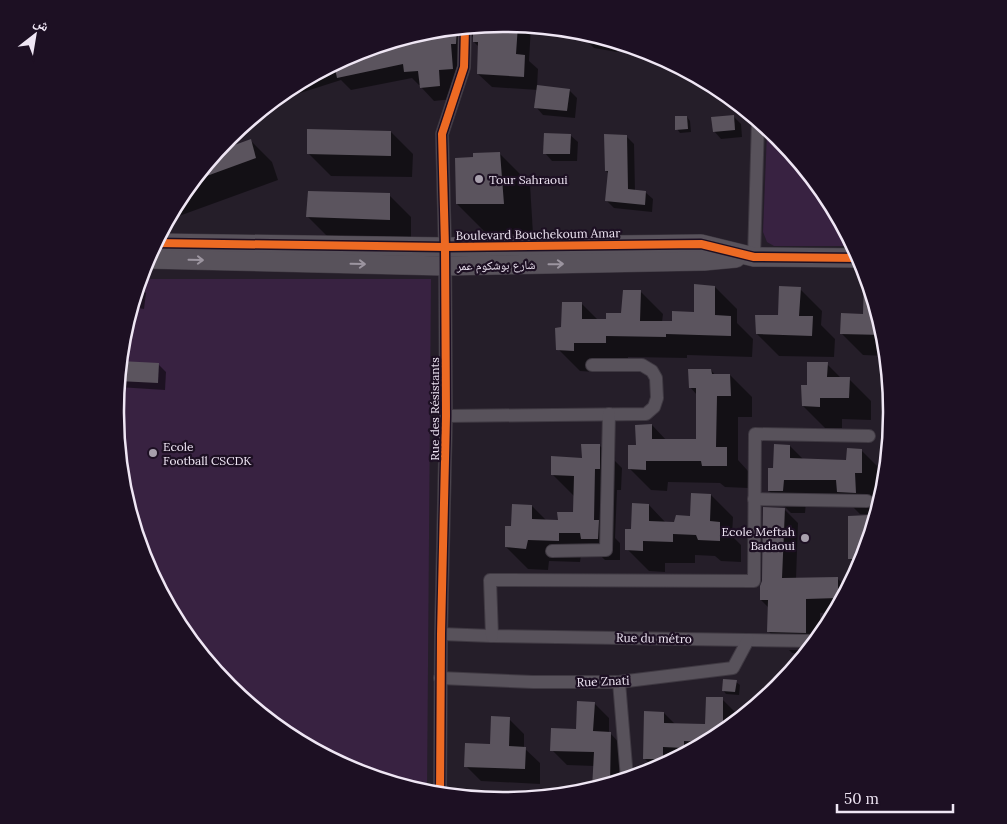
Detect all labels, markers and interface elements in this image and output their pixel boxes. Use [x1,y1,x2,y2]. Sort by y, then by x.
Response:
north arrow [10,10,60,60]
text: ش [31,12,53,35]
place label: Tour Sahraoui [489,172,568,187]
marker: Tour Sahraoui [473,173,485,185]
street label: Boulevard Bouchekoum Amar [456,225,621,243]
one-way arrow [188,255,204,265]
street label: شارع بوشكوم عمر [455,257,536,274]
one-way arrow [350,259,366,268]
one-way arrow [548,259,564,268]
street label: Rue des Résistants [427,357,442,461]
place label: Ecole Football CSCDK [163,439,252,468]
marker: Ecole Football CSCDK [147,447,159,459]
place label: Ecole Meftah Badaoui [722,524,795,553]
marker: Ecole Meftah Badaoui [799,532,811,544]
street label: Rue du métro [616,630,692,646]
street label: Rue Znati [576,673,630,689]
scale bar [837,782,953,814]
text: 50 m [844,789,879,808]

